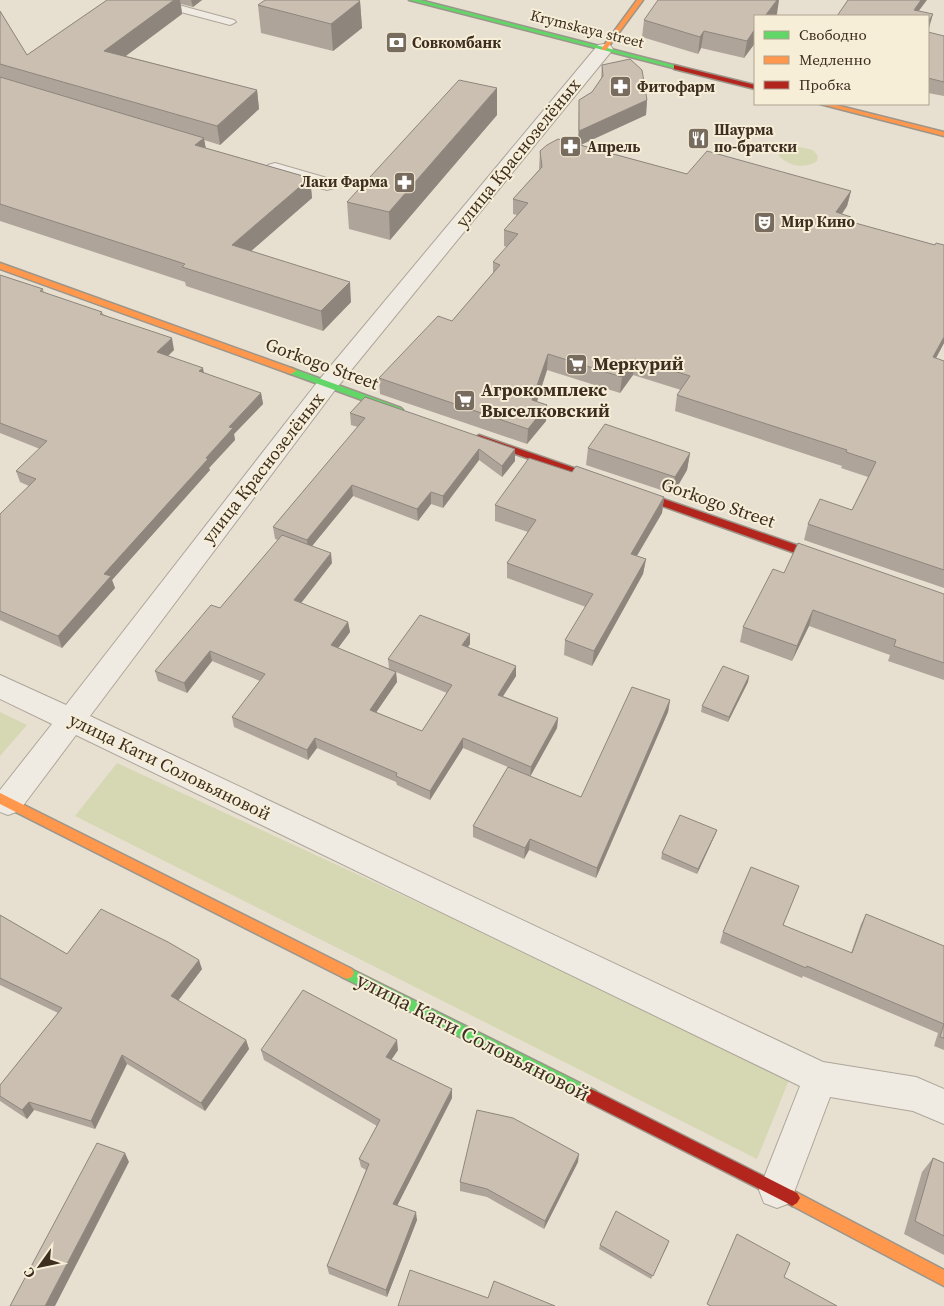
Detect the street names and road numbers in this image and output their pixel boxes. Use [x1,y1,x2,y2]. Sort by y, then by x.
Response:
street label: Krymskaya street [528,4,646,53]
street label: улица Краснозелёных [449,72,586,233]
street label: Gorkogo Street [262,331,382,396]
street label: улица Краснозелёных [196,386,330,549]
street label: Gorkogo Street [658,471,778,534]
street label: улица Кати Соловьяновой [65,707,275,826]
street label: улица Кати Соловьяновой [351,965,595,1108]

